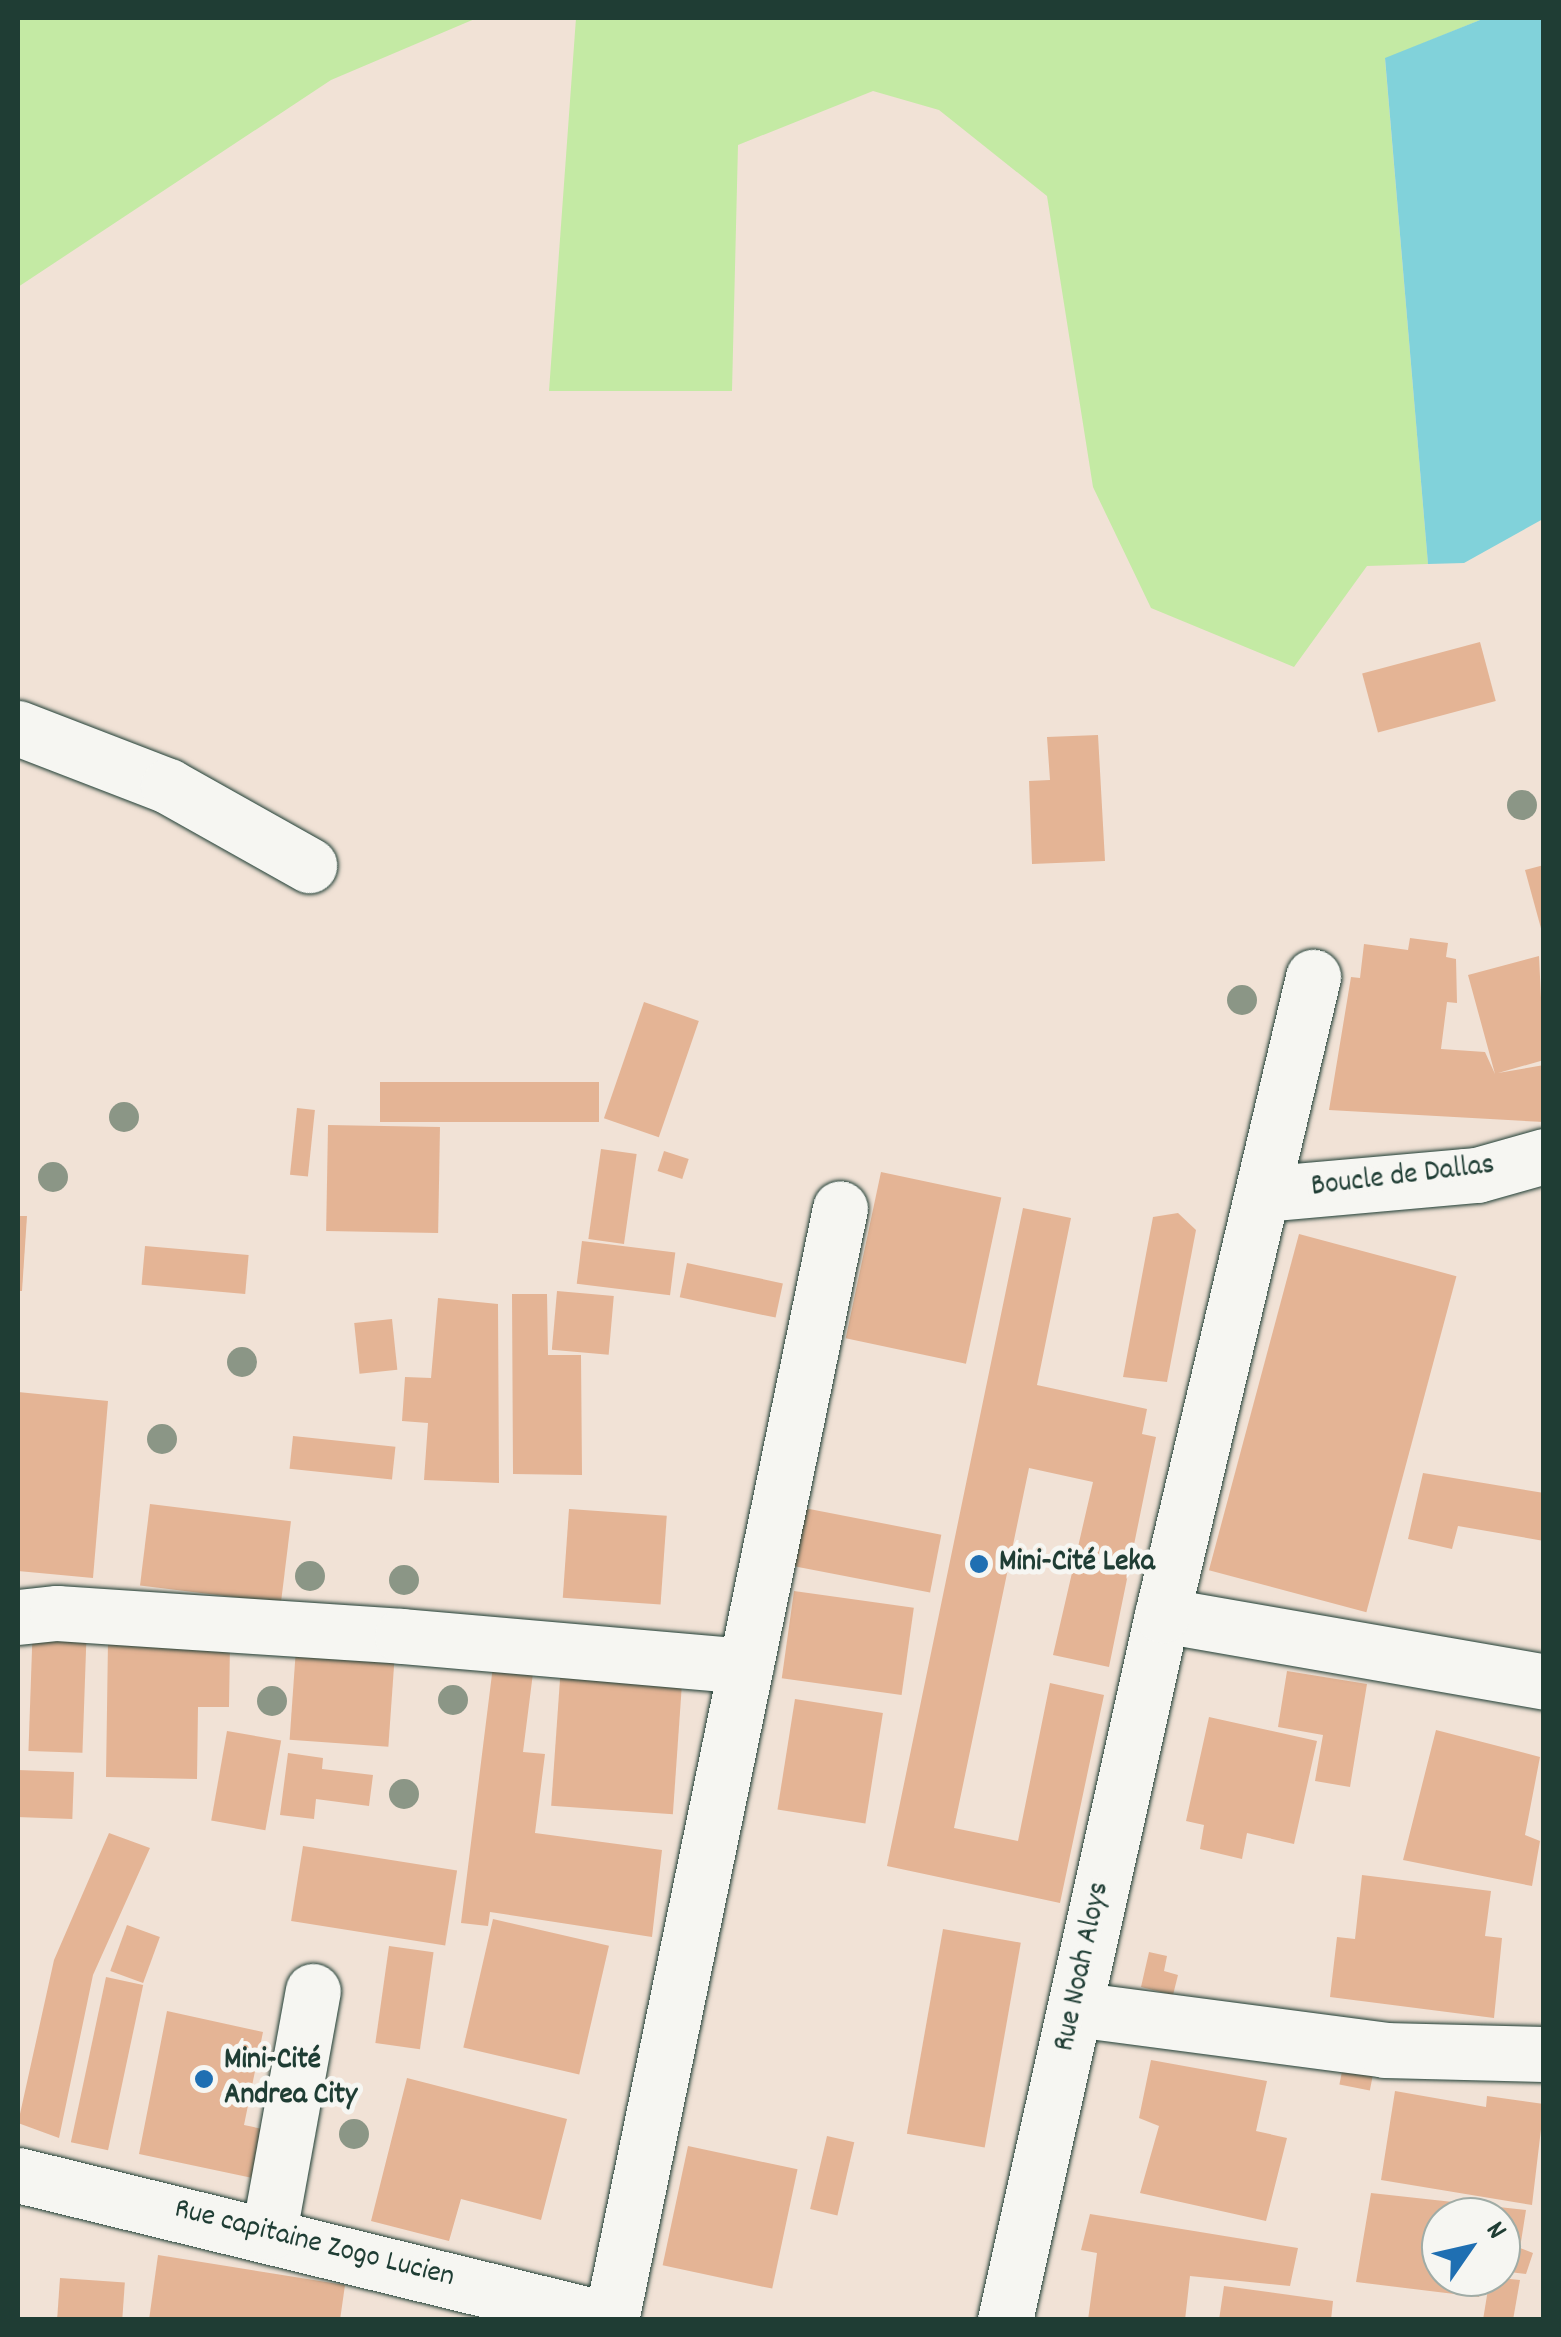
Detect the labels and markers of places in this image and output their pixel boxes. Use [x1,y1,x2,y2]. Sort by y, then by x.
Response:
place label: Mini-Cité Leka [999,1546,1155,1582]
marker: Mini-Cité Leka [968,1553,990,1575]
place label: Mini-Cité Andrea City [224,2044,357,2114]
marker: Mini-Cité Andrea City [193,2068,215,2090]

